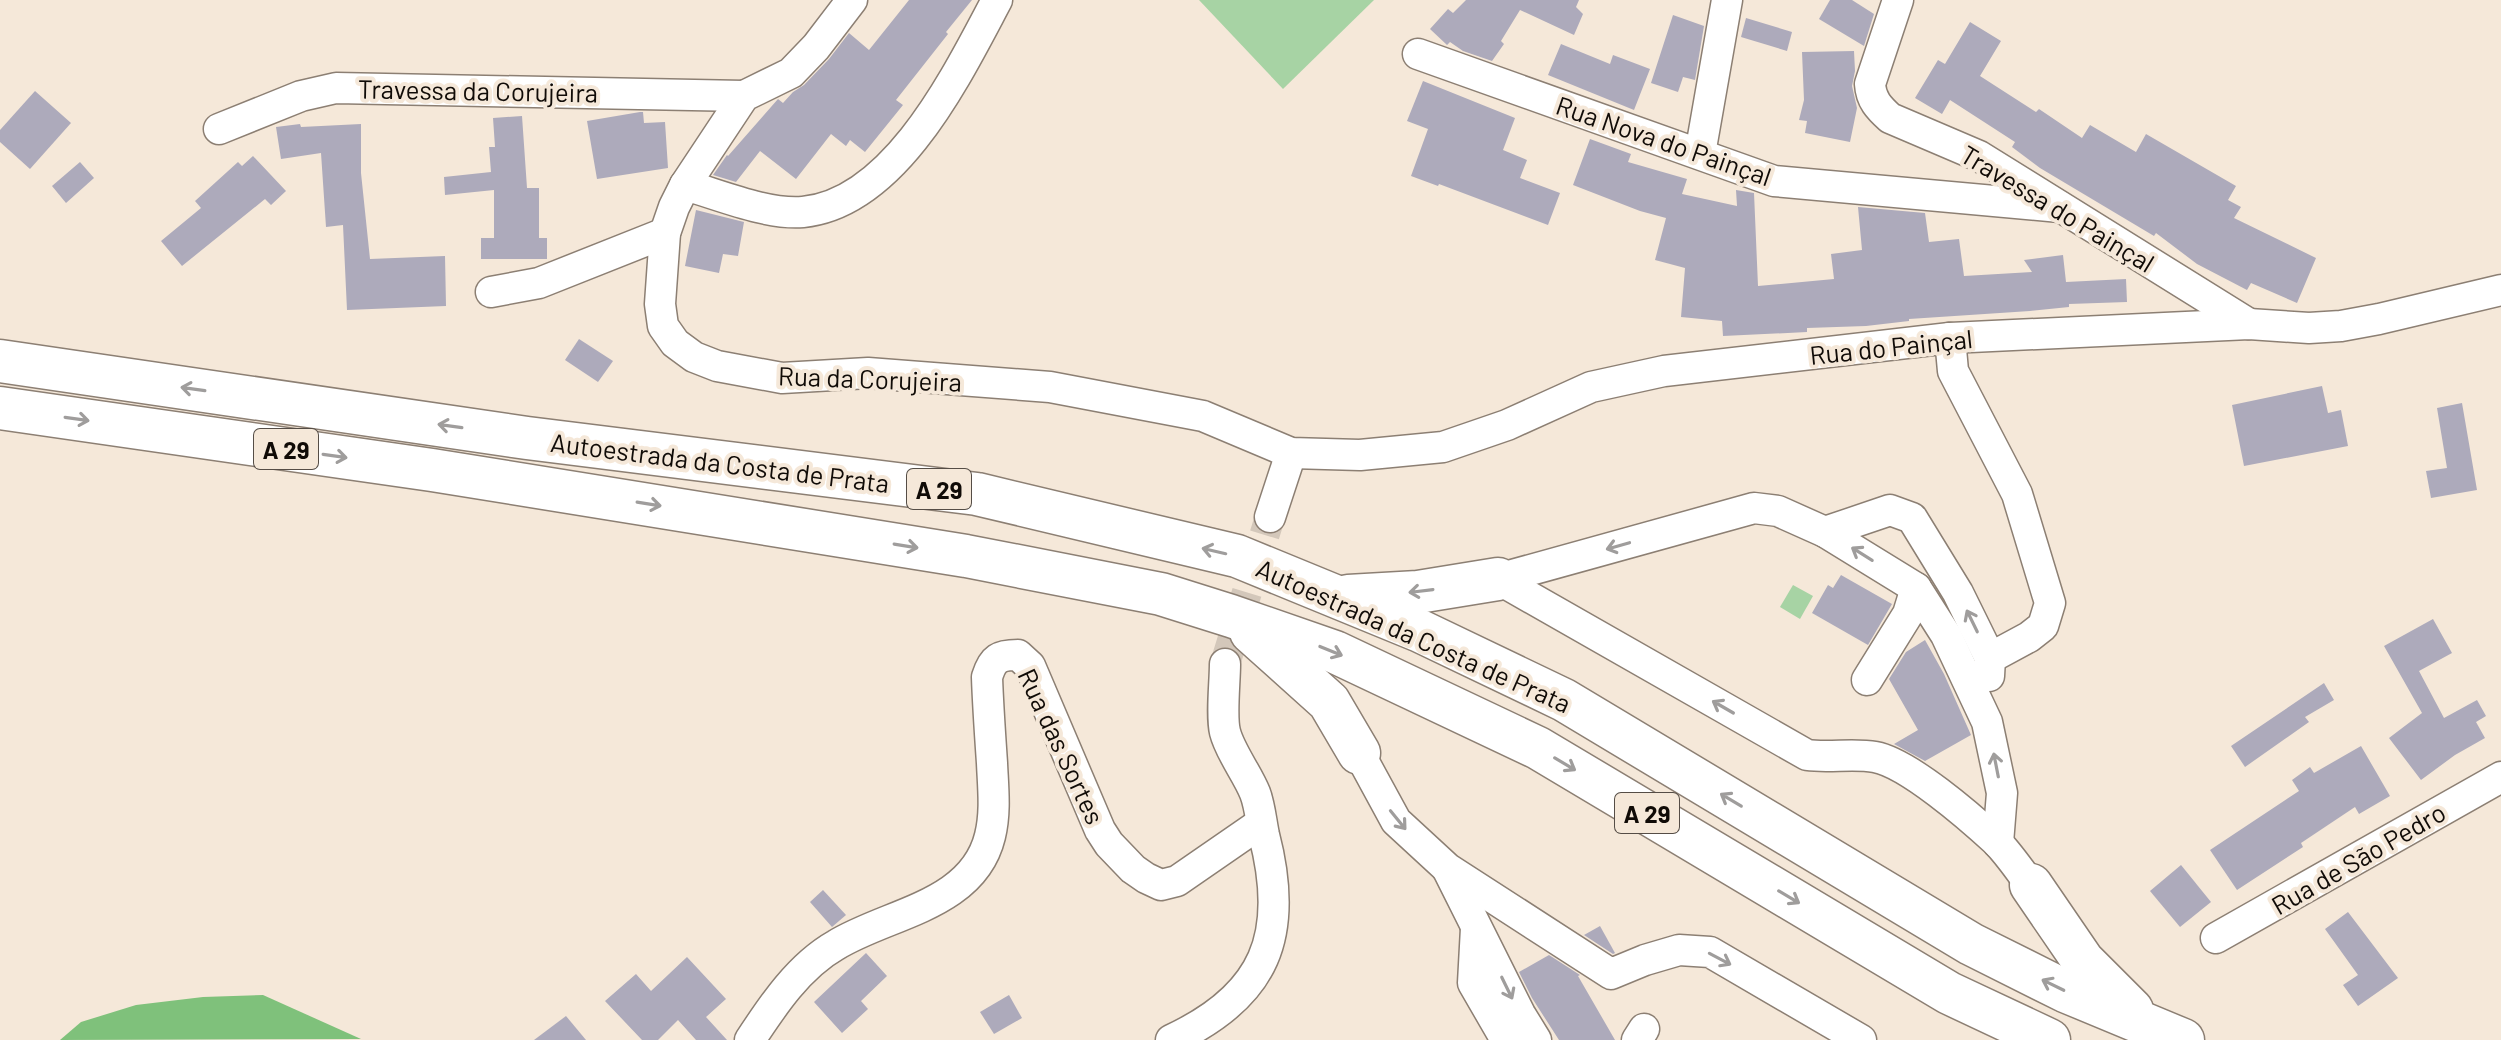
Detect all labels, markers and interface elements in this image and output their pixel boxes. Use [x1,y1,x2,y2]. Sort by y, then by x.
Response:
street label: Travessa da Corujeira [358,72,598,108]
street label: Rua Nova do Painçal [1552,89,1776,191]
street label: Travessa do Painçal [1956,138,2160,278]
street label: Rua do Painçal [1808,322,1974,370]
street label: Rua da Corujeira [778,359,962,397]
one-way arrow [181,381,206,396]
one-way arrow [64,412,89,427]
one-way arrow [438,418,463,433]
street label: Autoestrada da Costa de Prata [549,426,891,498]
road number: A 29 [254,429,318,469]
one-way arrow [321,449,347,464]
road number: A 29 [907,469,971,509]
one-way arrow [636,497,661,512]
one-way arrow [892,539,918,554]
one-way arrow [1605,539,1631,554]
one-way arrow [1201,542,1227,557]
one-way arrow [1851,546,1874,562]
street label: Autoestrada da Costa de Prata [1252,552,1576,718]
one-way arrow [1408,583,1435,598]
one-way arrow [1963,609,1979,633]
one-way arrow [1318,645,1343,660]
street label: Rua das Sortes [1012,663,1112,829]
one-way arrow [1712,699,1735,715]
one-way arrow [1988,753,2003,779]
one-way arrow [1553,756,1576,772]
one-way arrow [1720,792,1743,808]
road number: A 29 [1615,793,1679,833]
street label: Rua de São Pedro [2266,796,2450,920]
one-way arrow [1390,809,1407,830]
one-way arrow [1777,890,1800,906]
one-way arrow [1708,951,1731,967]
one-way arrow [1499,976,1515,1000]
one-way arrow [2042,977,2066,992]

